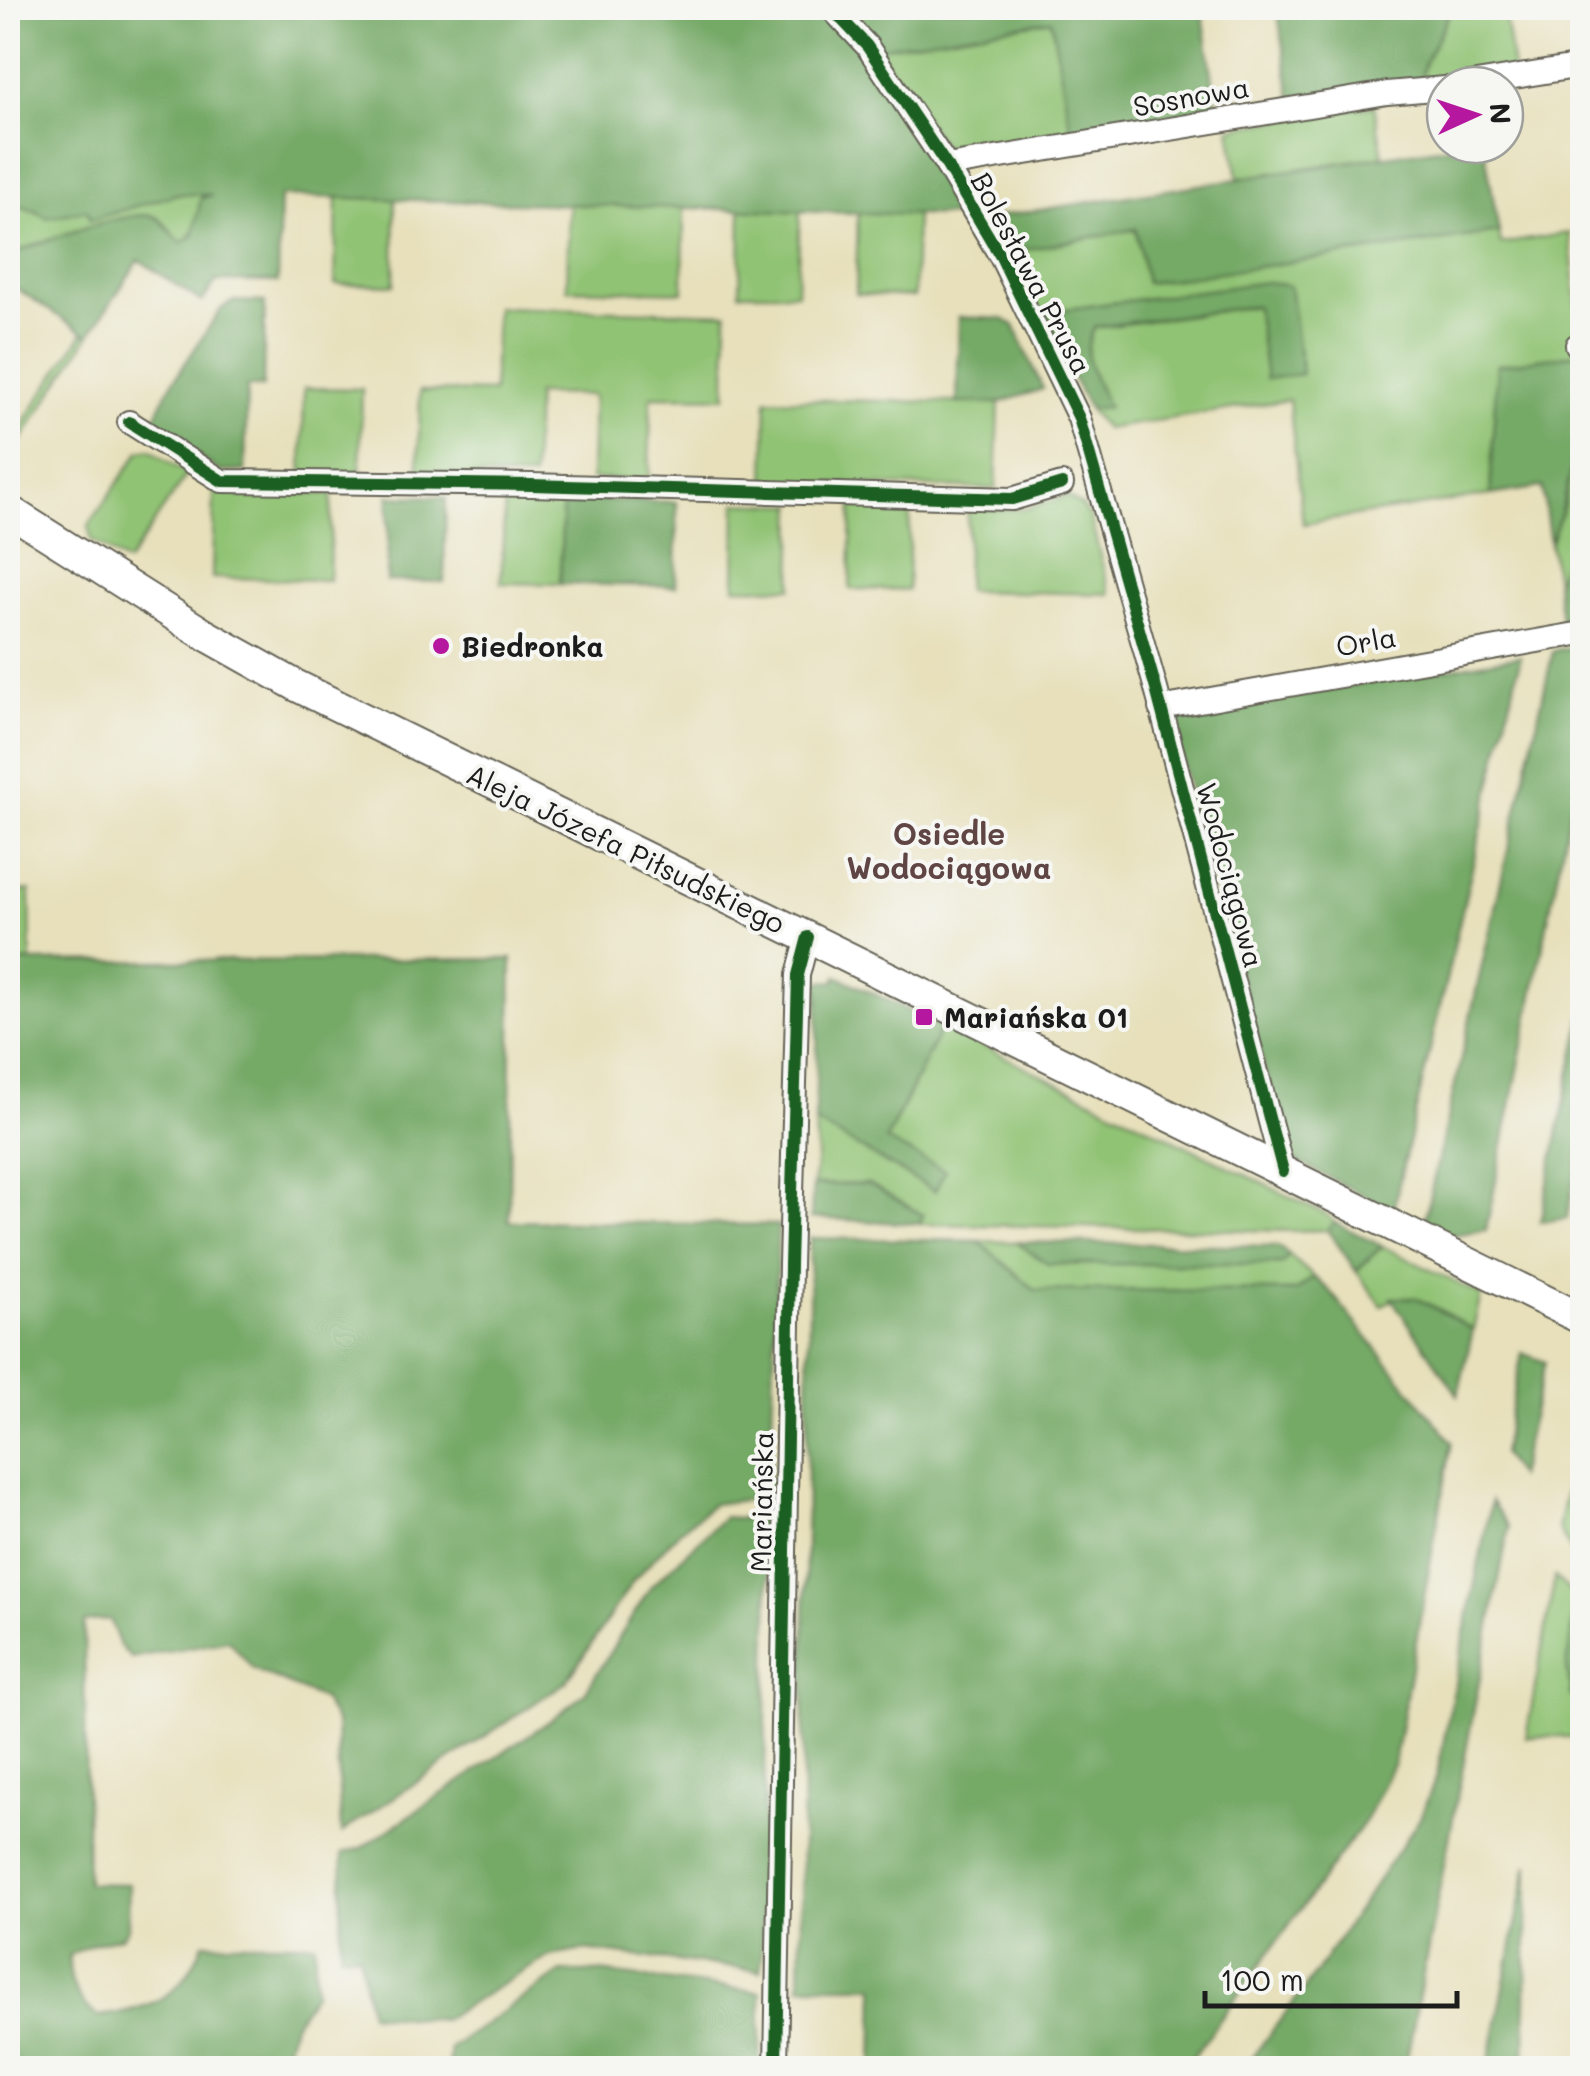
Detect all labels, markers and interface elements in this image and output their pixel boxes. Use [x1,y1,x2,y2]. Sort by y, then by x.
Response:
north arrow [1425,65,1525,165]
street label: Sosnowa [1130,68,1252,124]
text: N [1482,102,1519,125]
street label: Bolesława Prusa [964,166,1100,380]
street label: Orla [1333,618,1399,664]
place label: Biedronka [461,628,604,664]
marker: Biedronka [430,635,452,657]
street label: Aleja Józefa Piłsudskiego [461,755,791,941]
street label: Wodociągowa [1189,779,1273,971]
district label: Osiedle Wodociągowa [846,813,1052,887]
place label: Mariańska 01 [944,999,1128,1035]
marker: Mariańska 01 [913,1006,935,1028]
street label: Mariańska [742,1431,780,1573]
scale bar [1205,1946,1458,2008]
text: 100 m [1220,1959,1304,1999]

